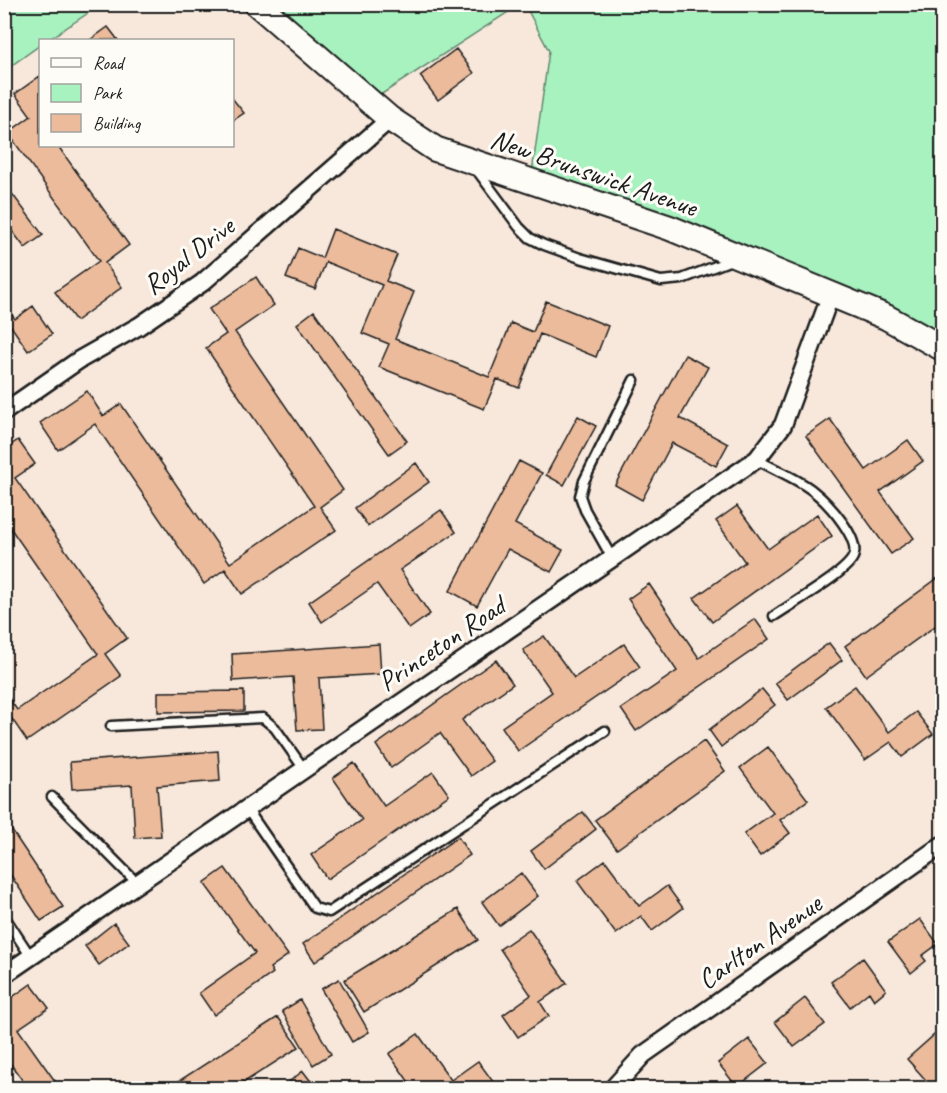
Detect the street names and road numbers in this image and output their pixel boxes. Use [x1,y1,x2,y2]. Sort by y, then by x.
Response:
street label: New Brunswick Avenue [486,121,703,225]
street label: Royal Drive [136,208,243,302]
street label: Princeton Road [371,586,515,699]
street label: Carlton Avenue [691,885,830,997]

